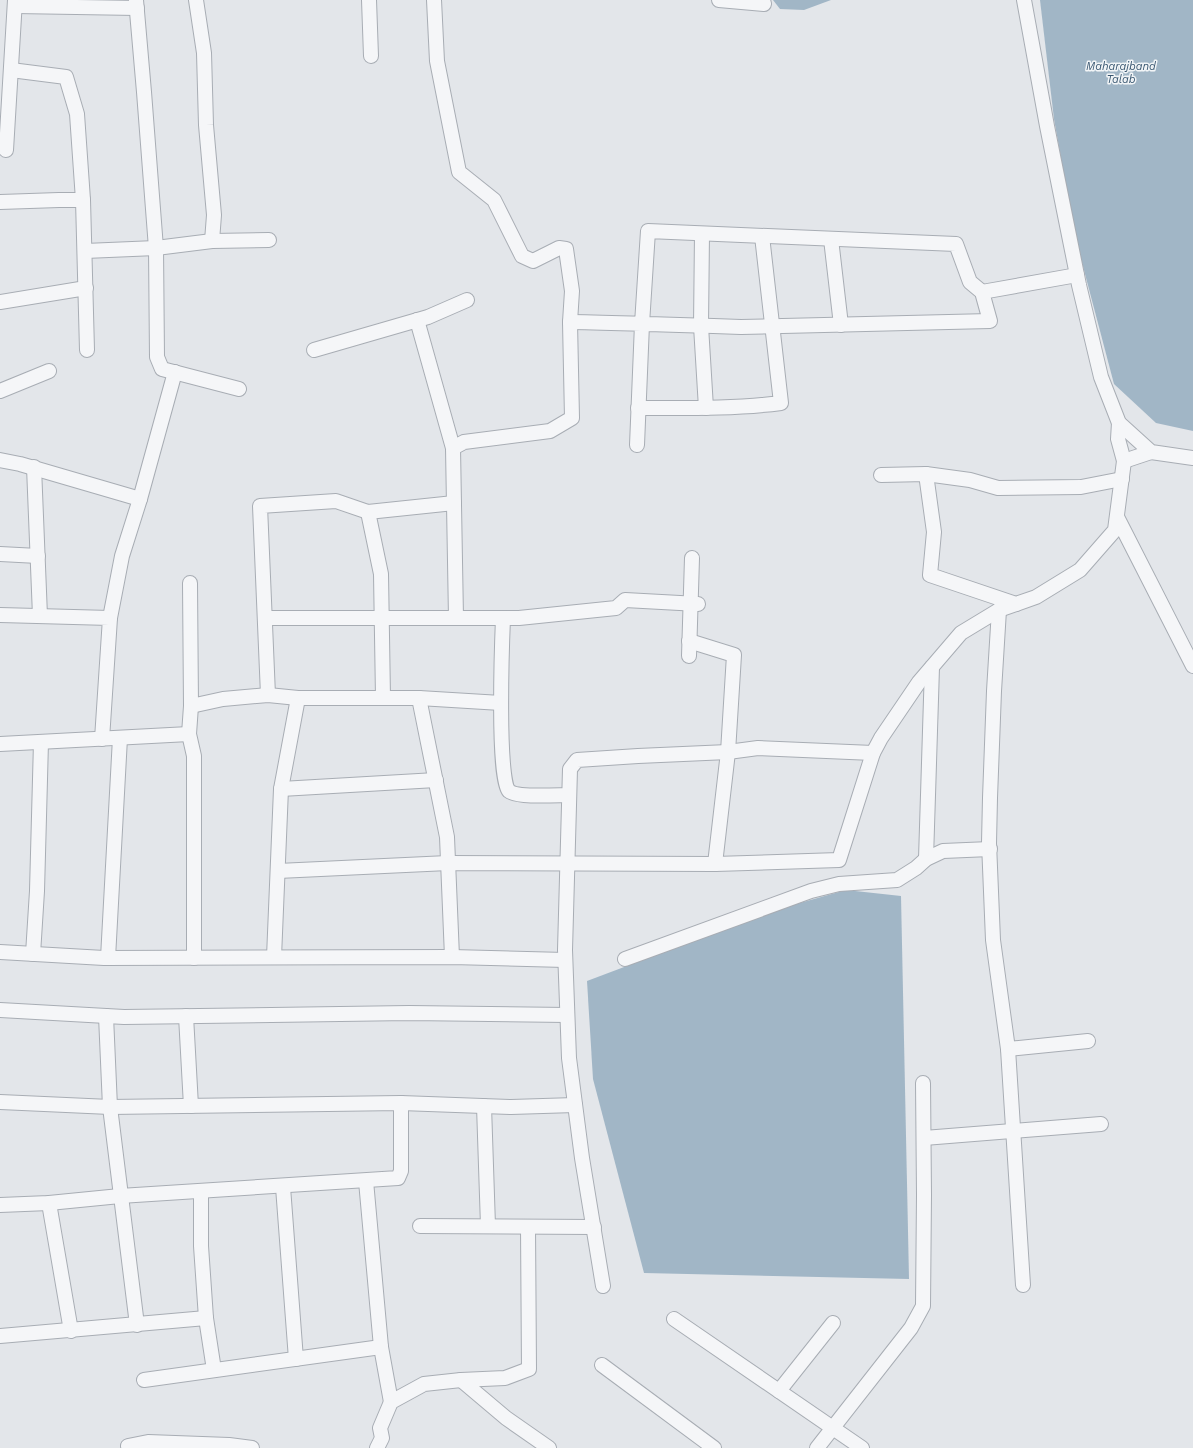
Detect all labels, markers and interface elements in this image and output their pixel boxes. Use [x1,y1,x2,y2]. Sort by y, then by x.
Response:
water label: Maharajband Talab [1086,60,1157,86]

